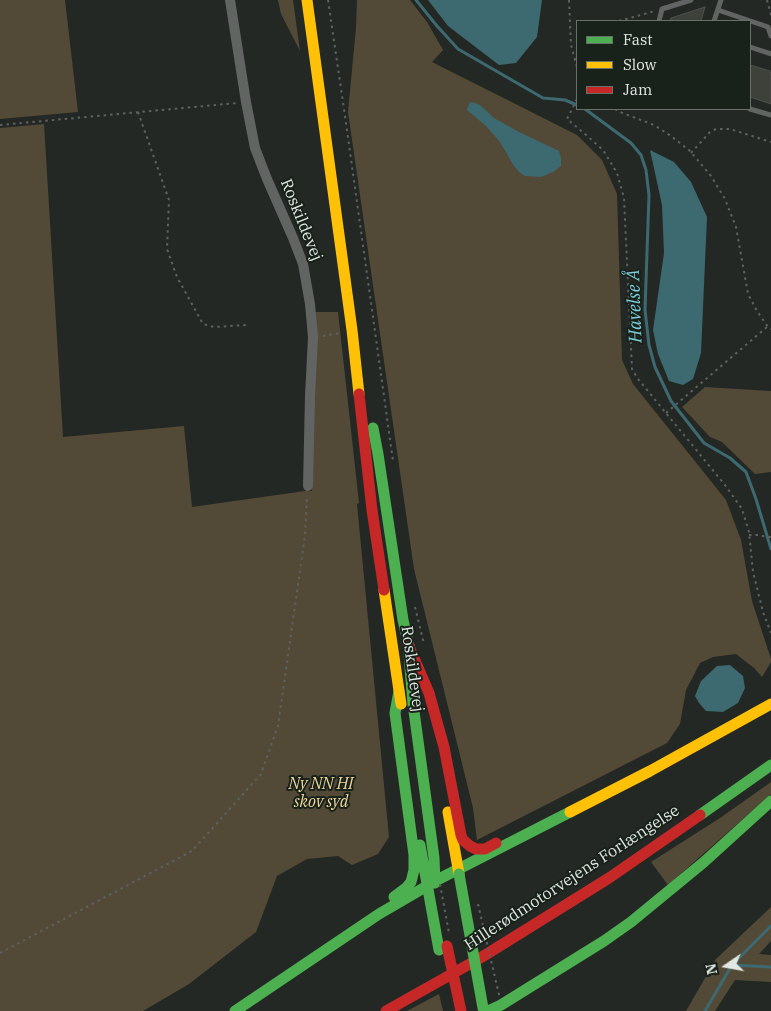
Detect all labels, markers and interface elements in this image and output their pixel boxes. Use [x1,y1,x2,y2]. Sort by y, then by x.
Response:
legend [576,20,751,110]
text: Fast [623,30,653,49]
text: Slow [623,55,656,74]
text: Jam [623,80,652,99]
street label: Roskildevej [276,176,326,264]
water label: Havelse Å [623,269,647,343]
street label: Roskildevej [396,625,428,713]
park label: Ny NN HI skov syd [289,774,353,812]
street label: Hillerødmotorvejens Forlængelse [461,801,683,955]
north arrow [701,941,751,991]
text: N [701,962,721,976]

